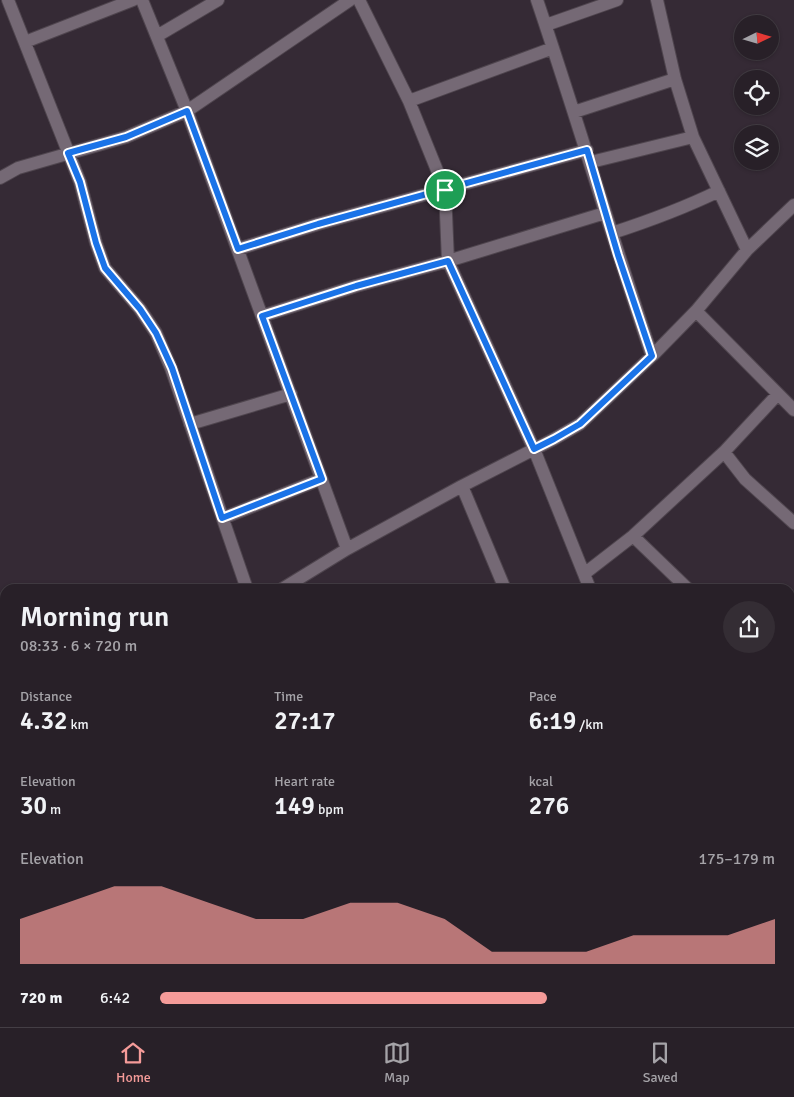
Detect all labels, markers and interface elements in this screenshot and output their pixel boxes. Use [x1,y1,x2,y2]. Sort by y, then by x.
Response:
north arrow [734,15,779,60]
map controls [734,15,779,170]
button: locate [734,70,779,115]
button: layers [734,125,779,170]
pin [424,169,466,211]
icon: arrive [431,176,459,204]
text: Morning run [20,600,169,634]
button: share [723,601,775,653]
text: 08:33 · 6 × 720 m [20,636,137,656]
text: Distance [20,688,72,705]
text: Time [274,688,303,705]
text: Pace [529,688,557,705]
text: 4.32 [20,705,67,736]
text: 27:17 [274,705,335,736]
text: 6:19 [529,705,576,736]
text: km [67,716,89,733]
text: /km [576,716,603,733]
text: Elevation [20,773,76,790]
text: Heart rate [274,773,335,790]
text: kcal [529,773,553,790]
text: 30 [20,790,47,821]
text: 149 [274,790,315,821]
text: 276 [529,790,569,821]
text: m [47,801,61,818]
text: bpm [315,801,344,818]
text: Elevation [20,849,84,869]
text: 175–179 m [698,849,775,869]
text: 720 m [20,988,62,1008]
text: 6:42 [100,988,130,1008]
tab: Home [116,1039,151,1086]
tab: Map [383,1039,411,1086]
tab: Saved [643,1039,678,1086]

